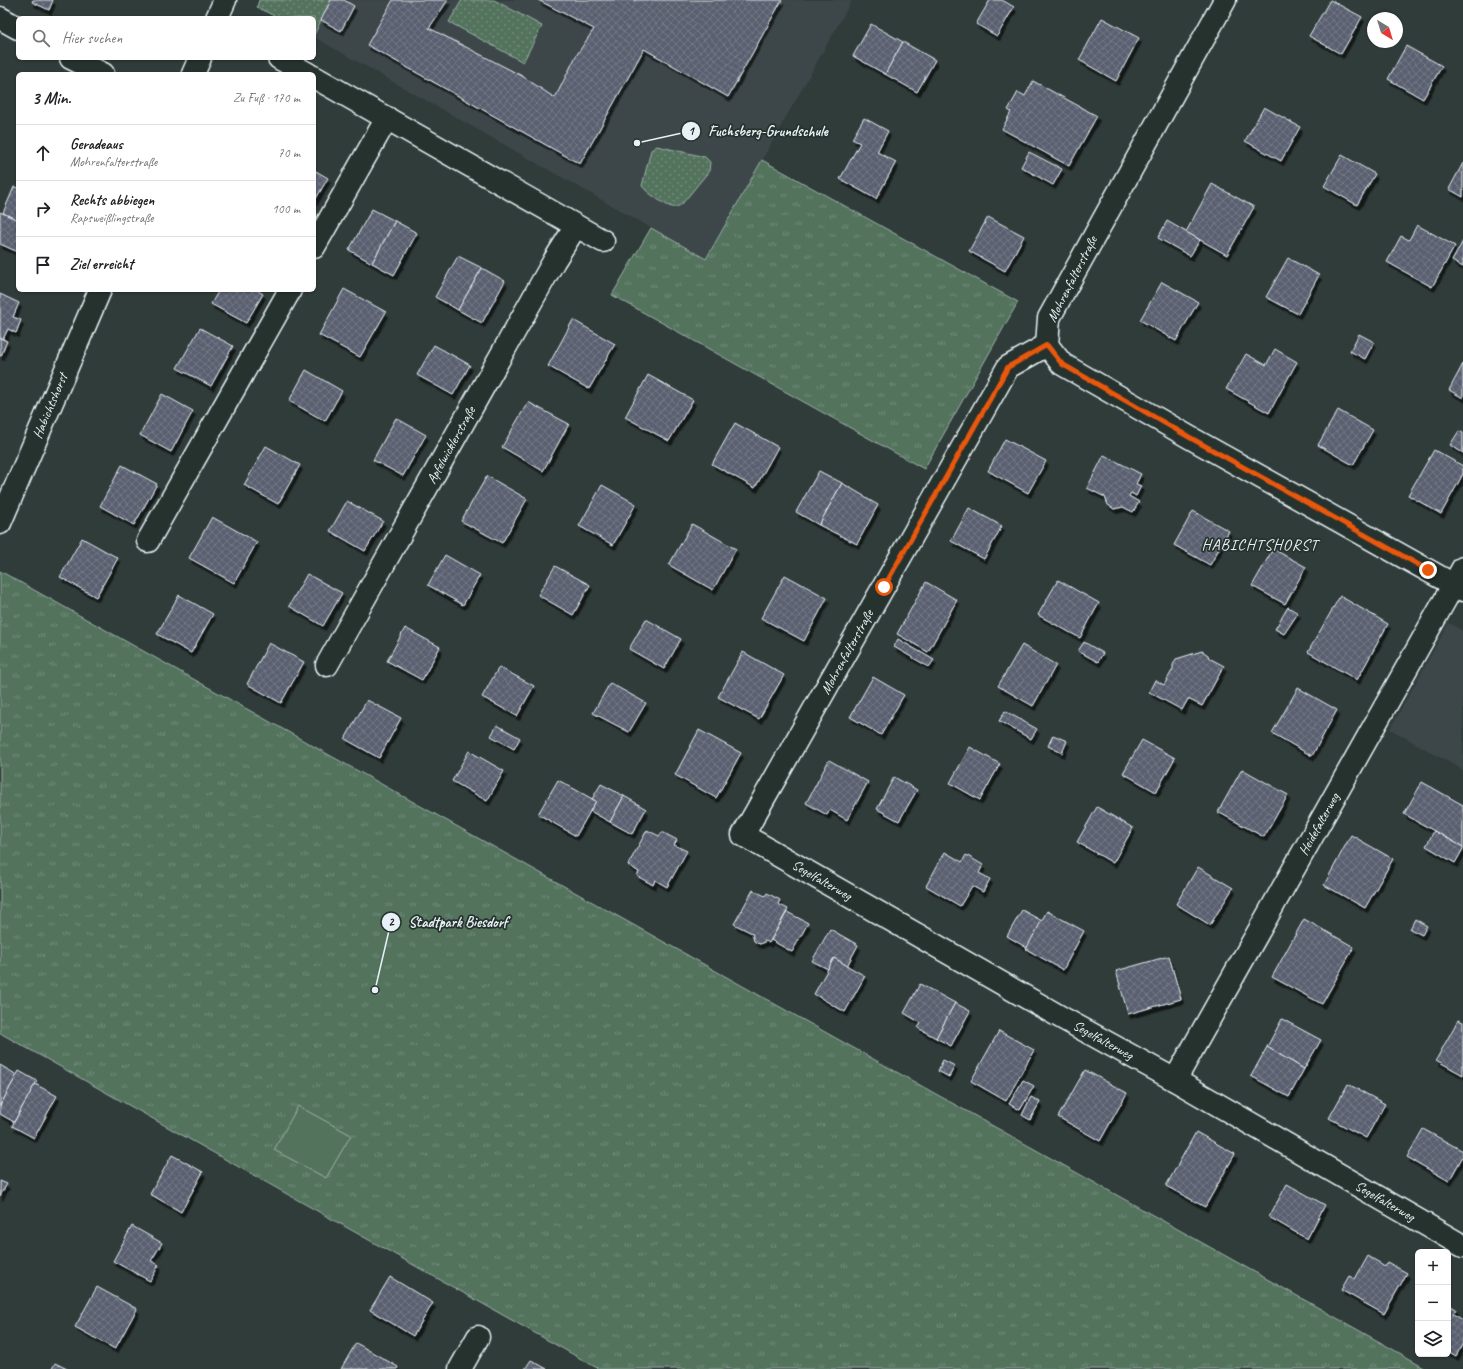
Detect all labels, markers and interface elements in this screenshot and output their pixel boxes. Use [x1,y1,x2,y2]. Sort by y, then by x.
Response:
north arrow [1367,12,1403,48]
search box [16,16,316,60]
icon: search [30,27,52,49]
text: Hier suchen [62,29,122,48]
text: 3 Min. [32,88,71,109]
text: Zu Fuß · 170 m [233,90,300,106]
callout: Fuchsberg-Grundschule [681,117,836,144]
text: Fuchsberg-Grundschule [708,122,829,141]
text: 1 [688,123,695,139]
text: Geradeaus [70,135,123,154]
icon: ahead [32,142,54,164]
text: 70 m [278,145,300,161]
text: Mohrenfalterstraße [70,154,157,170]
text: Rechts abbiegen [70,191,154,210]
icon: right [32,198,54,220]
text: 100 m [272,201,300,217]
text: Rapsweißlingstraße [70,210,154,226]
street label: Mohrenfalterstraße [1043,232,1102,325]
icon: arrive [32,254,54,276]
text: Ziel erreicht [70,255,133,274]
street label: Habichtshorst [29,369,72,441]
street label: Apfelwicklerstraße [423,402,480,487]
district label: HABICHTSHORST [1202,535,1321,555]
route end [1419,561,1437,579]
route start [875,578,893,596]
street label: Mohrenfalterstraße [817,606,878,697]
street label: Heidefalterweg [1295,789,1344,858]
street label: Segelfalterweg [789,856,856,904]
callout: Stadtpark Biesdorf [381,908,516,935]
text: Stadtpark Biesdorf [408,913,511,932]
text: 2 [388,914,395,930]
street label: Segelfalterweg [1070,1017,1137,1064]
street label: Segelfalterweg [1352,1177,1419,1225]
map controls [1415,1249,1451,1357]
button: + [1415,1249,1451,1285]
button: − [1415,1285,1451,1321]
button: layers [1415,1321,1451,1357]

